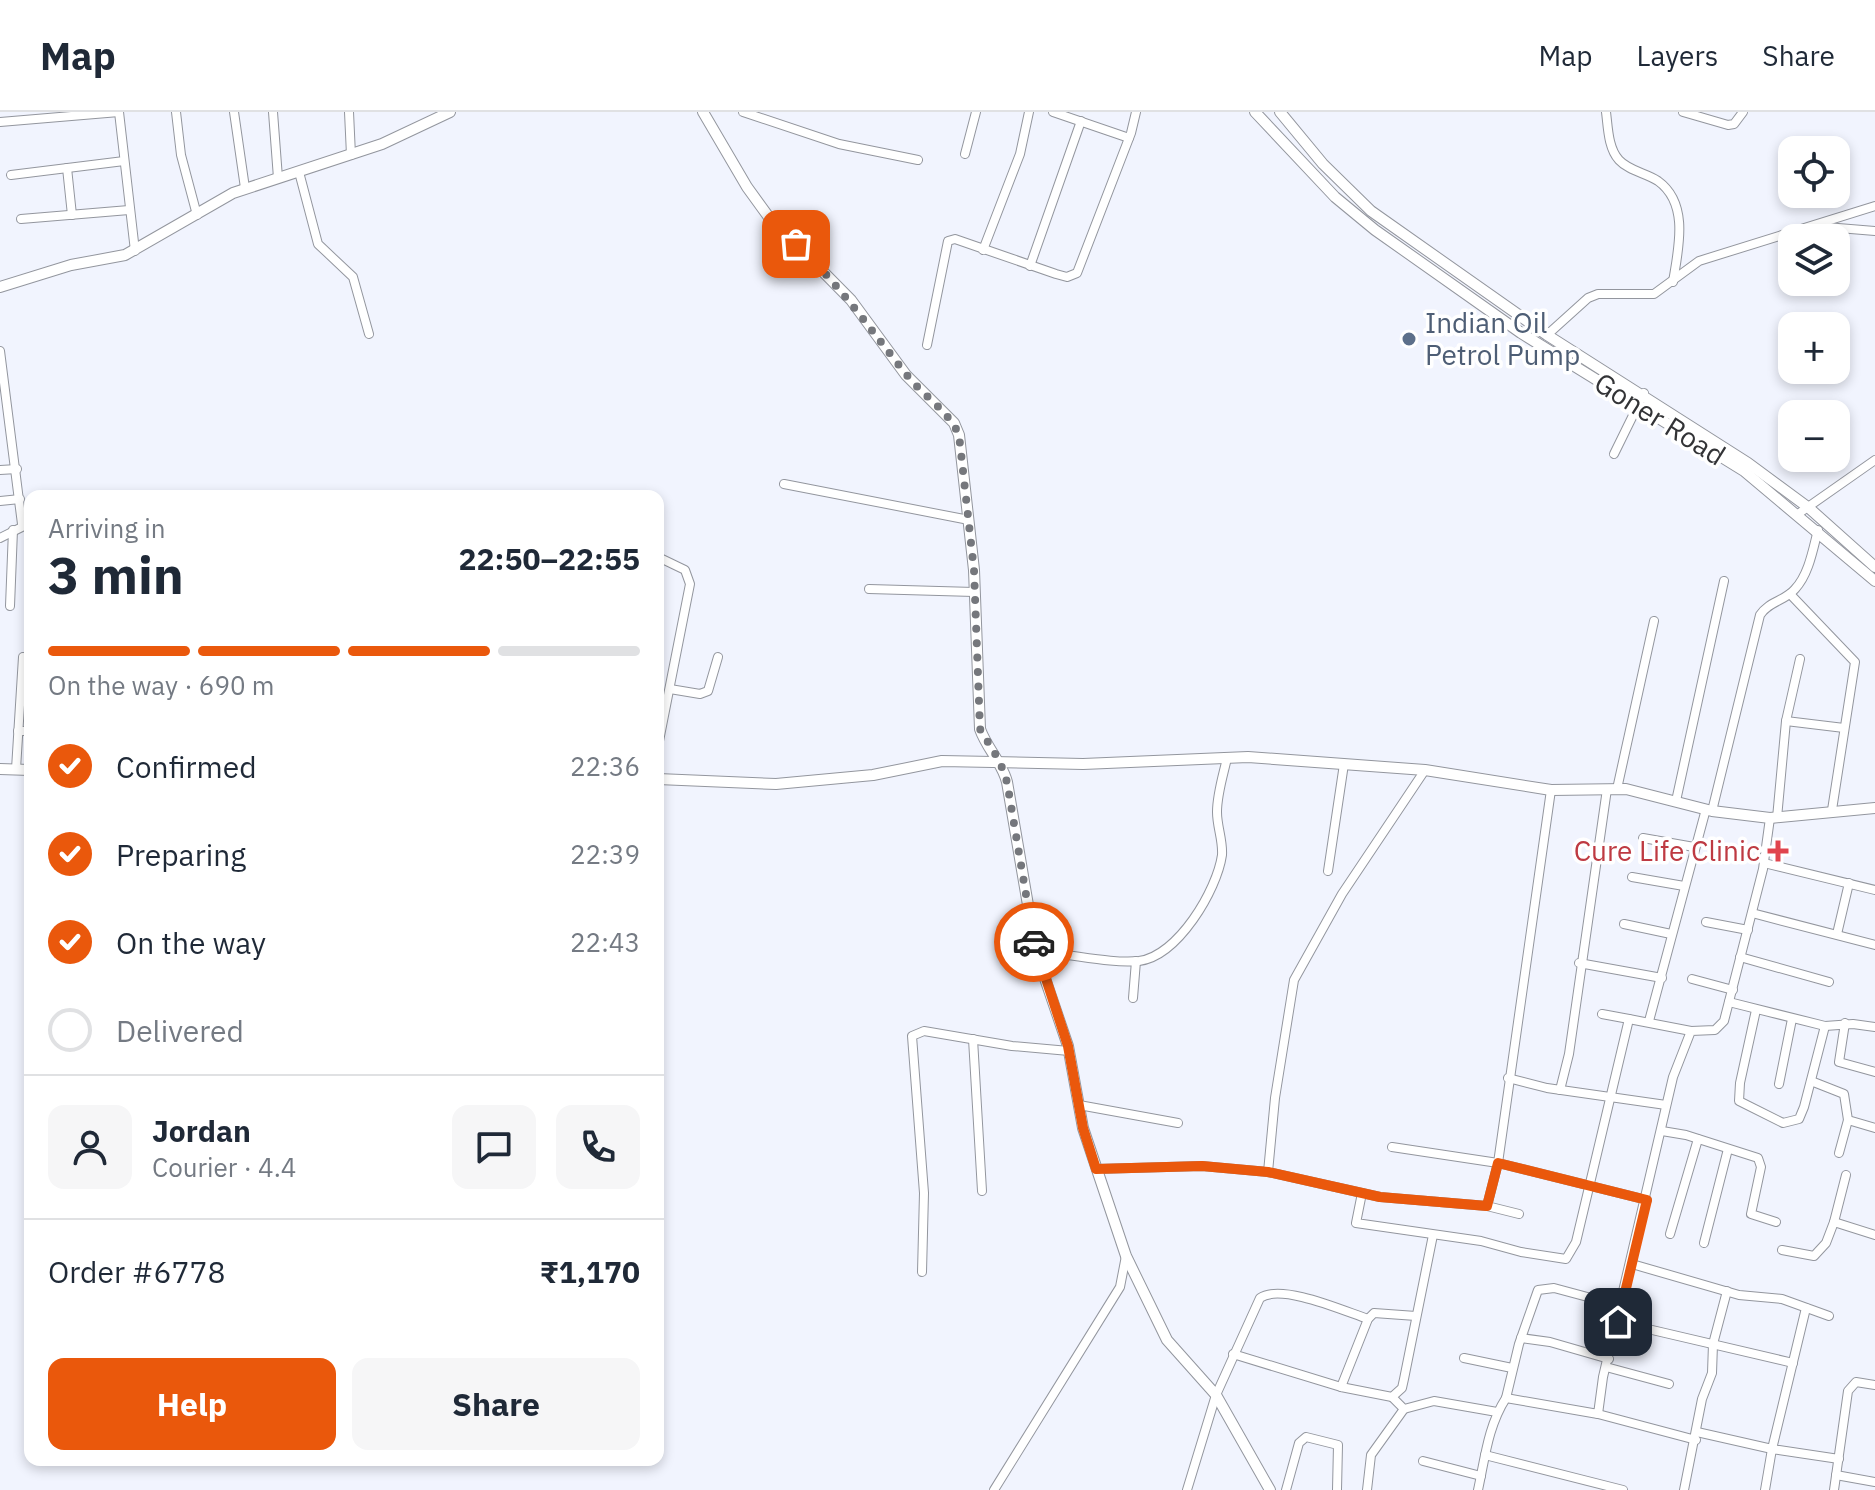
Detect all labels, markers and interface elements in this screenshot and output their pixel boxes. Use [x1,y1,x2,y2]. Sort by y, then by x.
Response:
text: Map [40,31,116,80]
text: Map [1538,37,1592,74]
text: Layers [1636,37,1718,74]
text: Share [1762,37,1835,74]
map controls [1778,136,1850,472]
button: locate [1778,136,1850,208]
pin [762,210,830,278]
icon: bag [774,222,818,266]
button: layers [1778,224,1850,296]
place label: Indian Oil Petrol Pump [1425,304,1580,373]
button: + [1778,312,1850,384]
marker: Indian Oil Petrol Pump [1400,330,1418,348]
street label: Goner Road [1588,364,1733,473]
button: − [1778,400,1850,472]
text: Arriving in [48,511,165,545]
text: 22:50–22:55 [459,539,640,578]
text: 3 min [48,541,184,608]
text: On the way · 690 m [48,668,274,702]
icon: check [48,744,92,788]
text: Confirmed [116,747,257,786]
text: 22:36 [570,749,640,783]
icon: check [48,832,92,876]
place label: Cure Life Clinic [1574,832,1760,869]
text: Preparing [116,835,246,874]
text: 22:39 [570,837,640,871]
marker: Cure Life Clinic [1767,840,1789,862]
courier [994,902,1074,982]
icon: check [48,920,92,964]
icon: car [1012,920,1056,964]
text: On the way [116,923,266,962]
text: 22:43 [570,925,640,959]
text: Delivered [116,1011,244,1050]
button: person [48,1105,132,1189]
button: chat [452,1105,536,1189]
button: phone [556,1105,640,1189]
text: Jordan [152,1111,251,1150]
text: Courier · 4.4 [152,1150,296,1184]
text: Order #6778 [48,1252,225,1291]
text: ₹1,170 [540,1252,640,1291]
pin [1584,1288,1652,1356]
icon: home [1596,1300,1640,1344]
button: Help [48,1358,336,1450]
button: Share [352,1358,640,1450]

